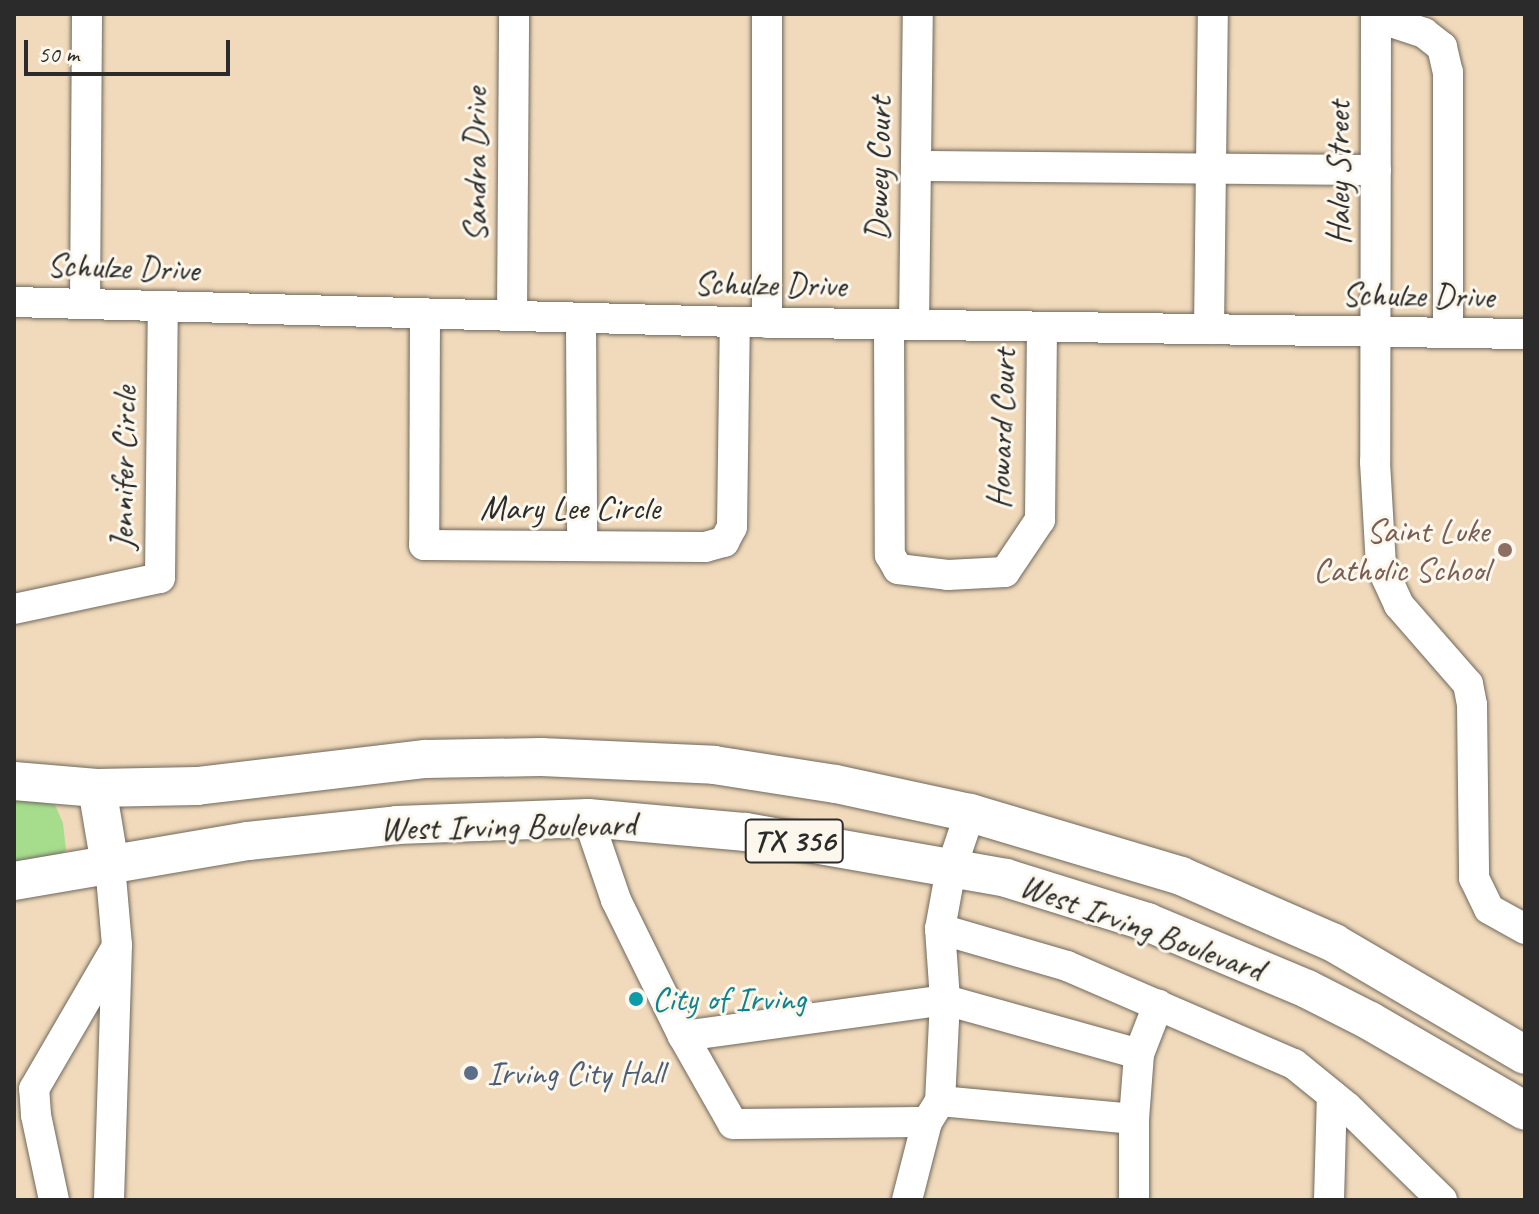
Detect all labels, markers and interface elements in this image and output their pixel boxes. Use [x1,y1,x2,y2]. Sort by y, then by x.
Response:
scale bar [28,24,234,74]
text: 50 m [38,39,79,69]
street label: Sandra Drive [455,88,495,242]
street label: Dewey Court [856,97,900,241]
street label: Haley Street [1318,101,1358,245]
street label: Schulze Drive [46,244,200,290]
street label: Schulze Drive [693,262,847,306]
street label: Schulze Drive [1341,273,1495,317]
street label: Howard Court [978,348,1024,510]
street label: Jennifer Circle [101,386,145,550]
street label: Mary Lee Circle [480,488,660,528]
place label: Saint Luke Catholic School [1314,510,1489,590]
marker: Saint Luke Catholic School [1496,541,1514,559]
street label: West Irving Boulevard [379,803,637,849]
road number: TX 356 [744,813,844,869]
street label: West Irving Boulevard [1015,864,1269,990]
place label: City of Irving [652,979,806,1019]
marker: City of Irving [627,990,645,1008]
place label: Irving City Hall [487,1053,665,1093]
marker: Irving City Hall [462,1064,480,1082]

